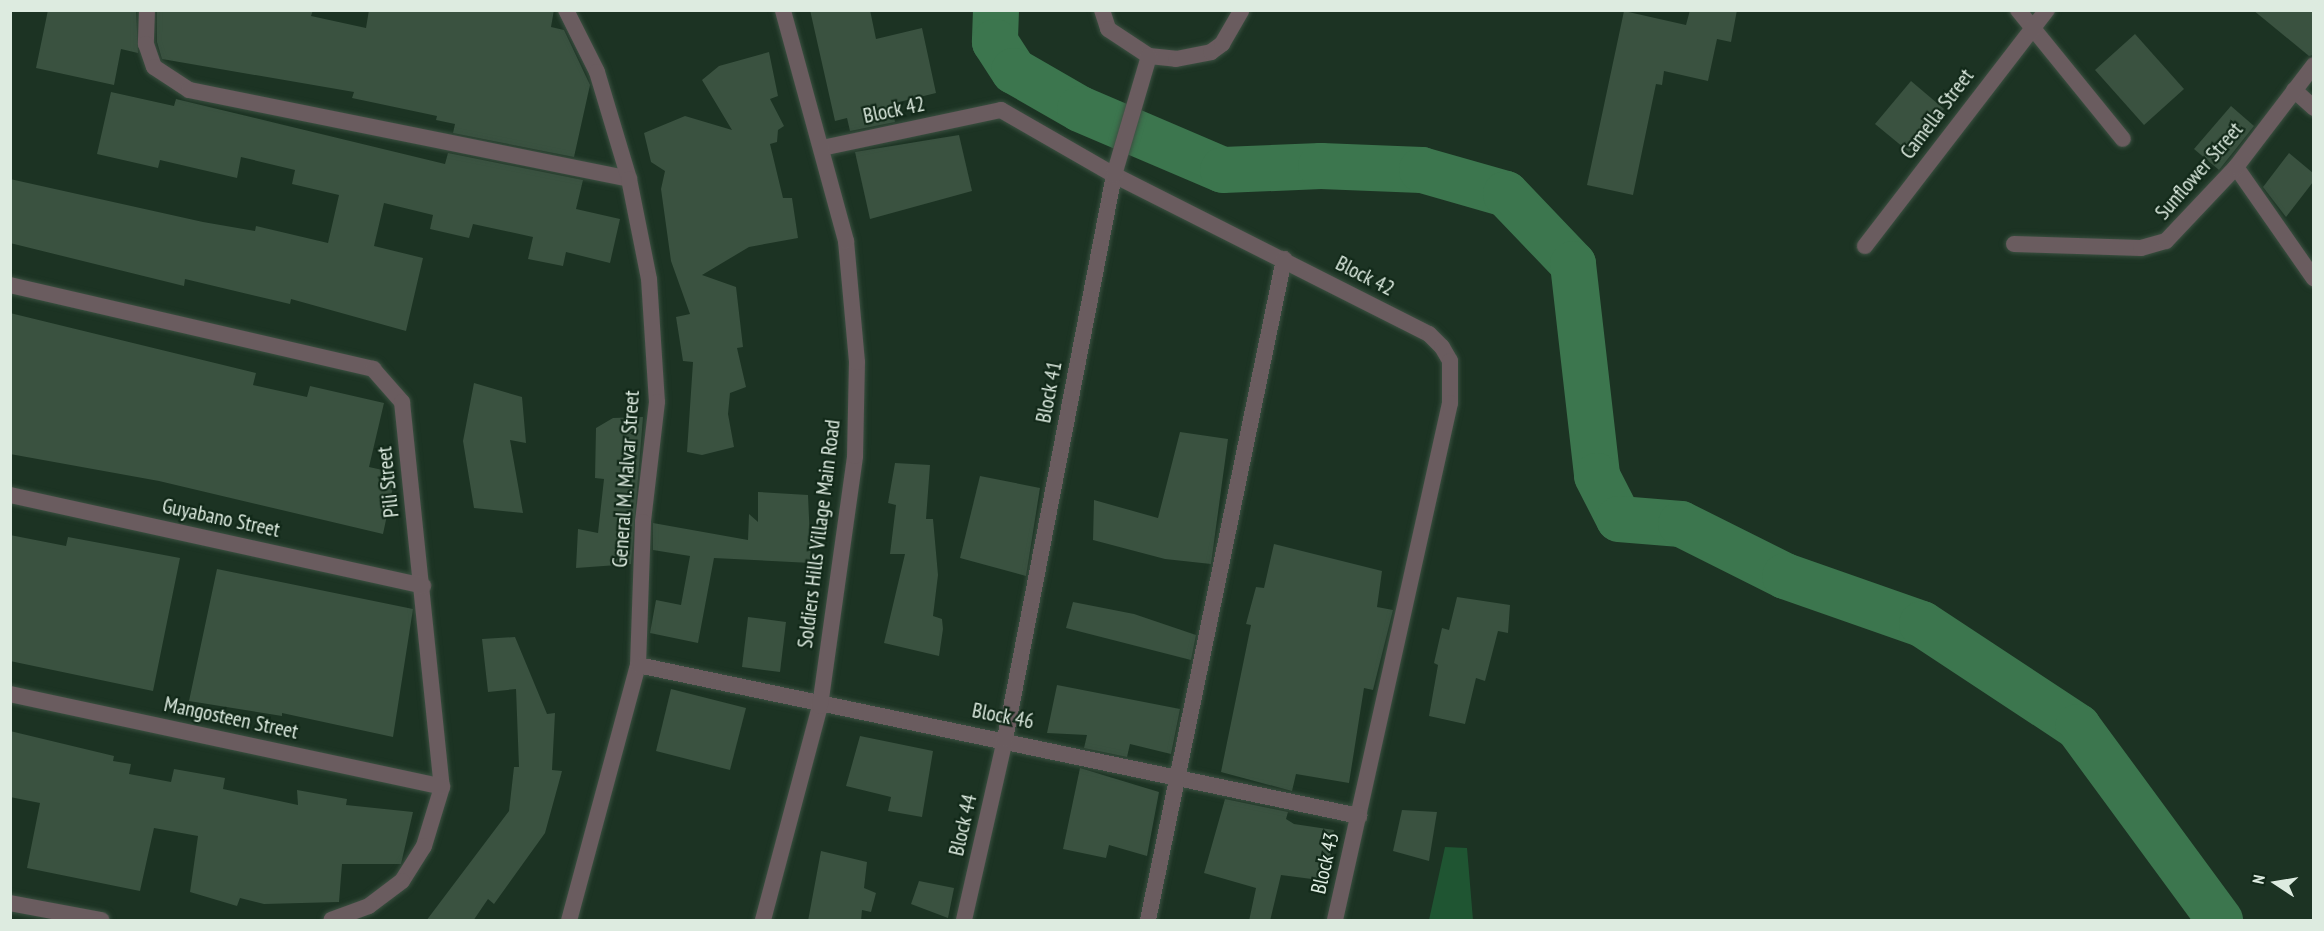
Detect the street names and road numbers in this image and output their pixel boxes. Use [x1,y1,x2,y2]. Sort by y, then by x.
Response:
street label: Camella Street [1895,64,1979,164]
street label: Block 42 [861,91,927,129]
street label: Sunflower Street [2150,117,2248,225]
street label: Block 42 [1331,251,1399,301]
street label: Block 41 [1031,359,1067,425]
street label: General M. Malvar Street [607,389,645,569]
street label: Soldiers Hills Village Main Road [792,418,846,650]
street label: Pili Street [372,445,404,519]
street label: Guyabano Street [160,493,282,543]
street label: Mangosteen Street [162,692,300,744]
street label: Block 46 [970,698,1036,734]
street label: Block 44 [944,792,982,858]
street label: Block 43 [1306,830,1344,896]

